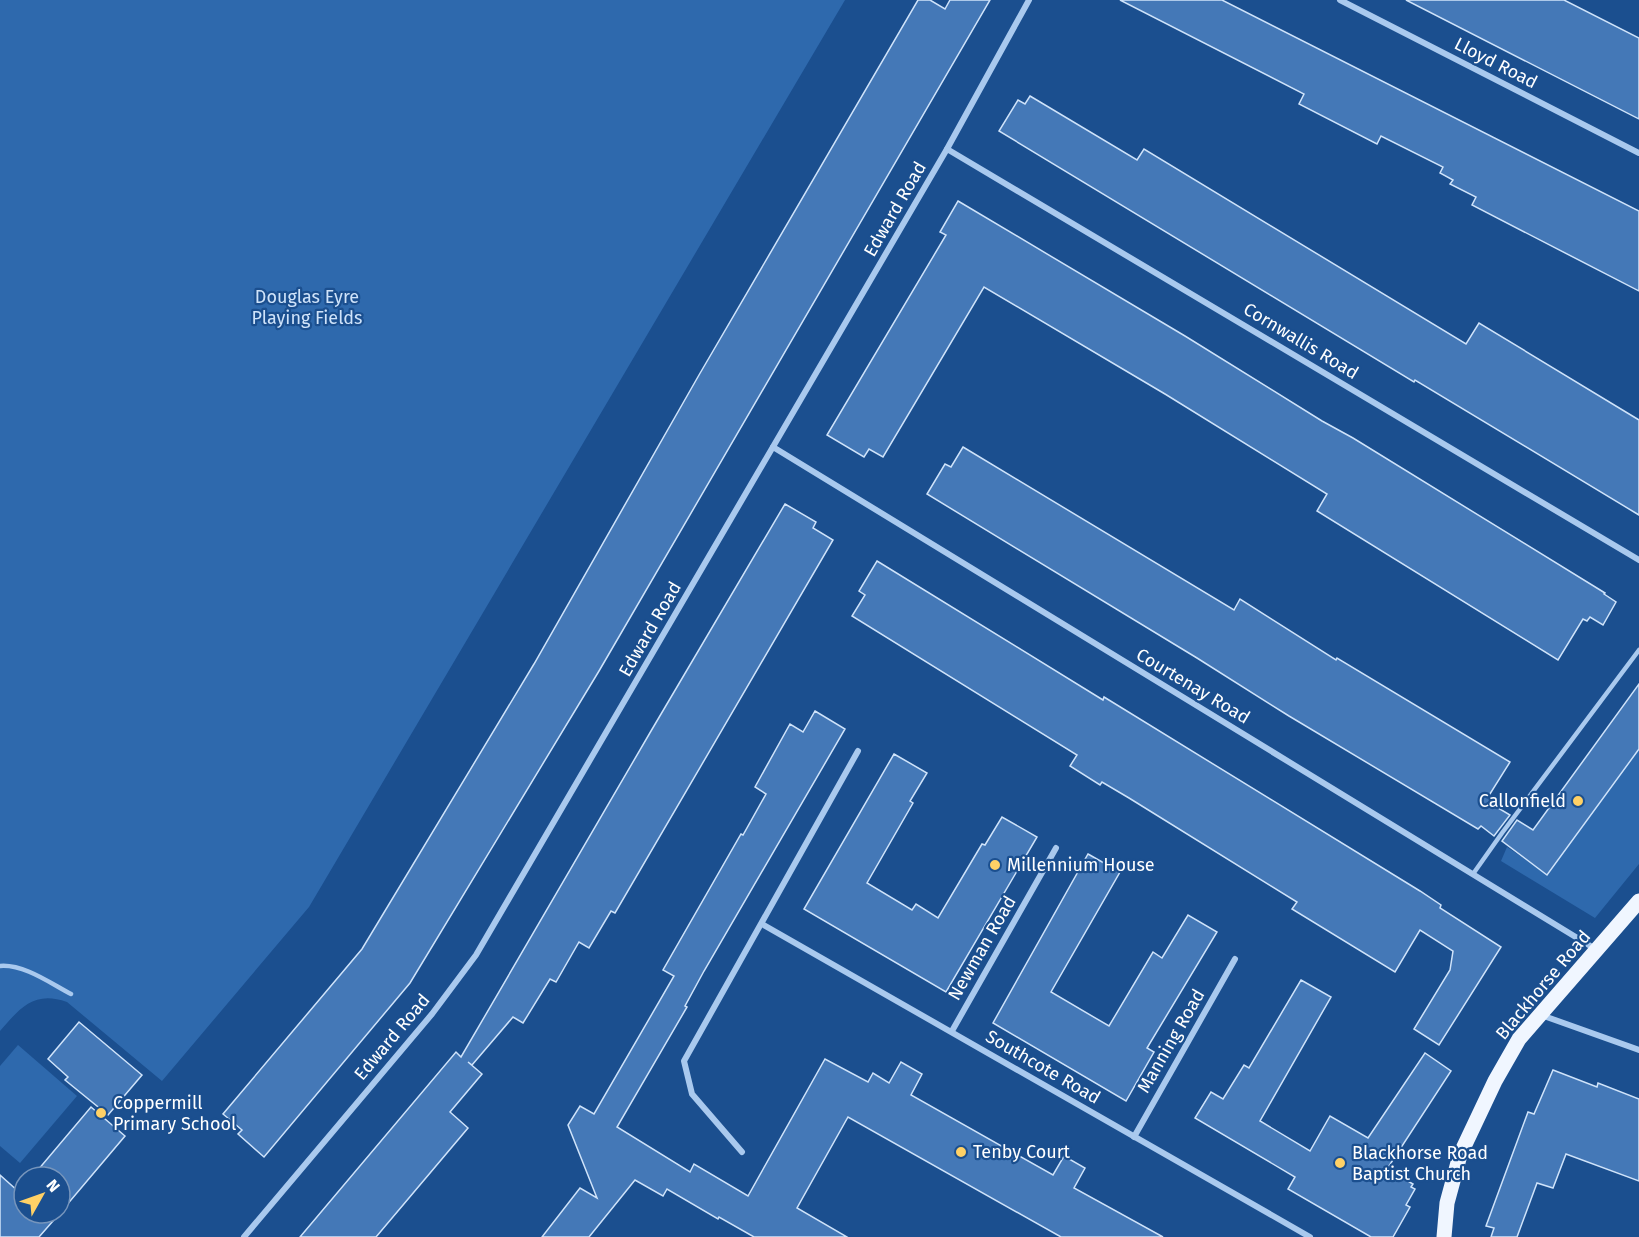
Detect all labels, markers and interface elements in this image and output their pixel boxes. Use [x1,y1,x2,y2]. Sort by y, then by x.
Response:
street label: Lloyd Road [1451,33,1541,93]
street label: Edward Road [859,158,931,260]
park label: Douglas Eyre Playing Fields [251,286,363,329]
street label: Cornwallis Road [1239,298,1363,384]
street label: Edward Road [614,578,686,680]
street label: Courtenay Road [1132,643,1254,729]
place label: Callonfield [1479,790,1566,812]
marker: Callonfield [1571,794,1585,808]
place label: Millennium House [1007,854,1155,876]
marker: Millennium House [988,858,1002,872]
street label: Newman Road [943,892,1021,1004]
street label: Blackhorse Road [1491,926,1595,1044]
street label: Manning Road [1132,985,1210,1097]
street label: Edward Road [350,989,434,1085]
street label: Southcote Road [982,1025,1104,1109]
place label: Coppermill Primary School [113,1092,236,1135]
marker: Coppermill Primary School [94,1106,108,1120]
place label: Tenby Court [973,1141,1071,1163]
place label: Blackhorse Road Baptist Church [1352,1142,1488,1185]
marker: Tenby Court [954,1145,968,1159]
marker: Blackhorse Road Baptist Church [1333,1156,1347,1170]
north arrow [12,1165,72,1225]
text: N [42,1176,64,1196]

